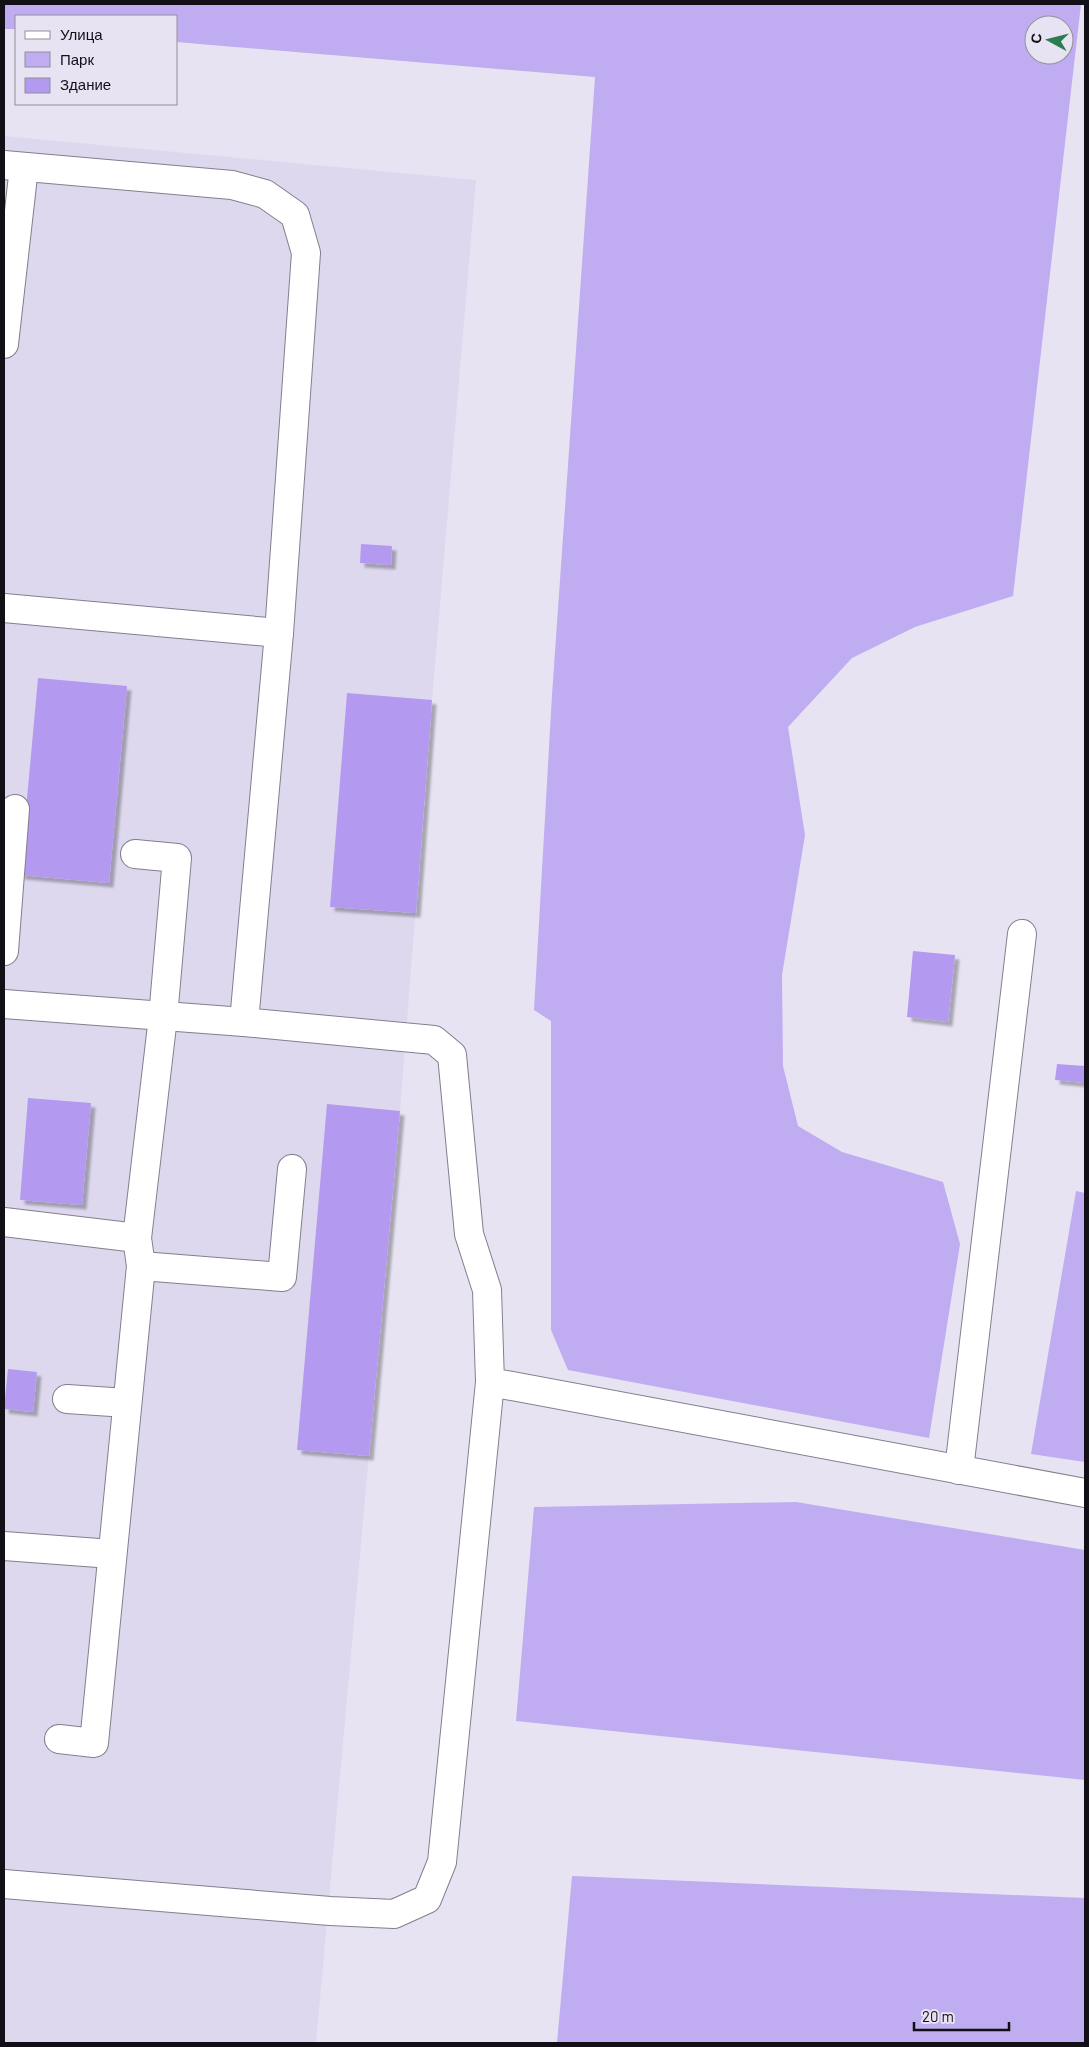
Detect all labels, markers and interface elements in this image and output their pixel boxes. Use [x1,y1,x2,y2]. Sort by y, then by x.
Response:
legend [15,15,178,105]
north arrow [1024,15,1074,65]
text: Улица [60,25,103,43]
text: С [1027,32,1045,44]
text: Парк [60,50,94,68]
text: Здание [60,75,111,93]
scale bar [914,2000,1009,2032]
text: 20 m [922,2007,954,2025]

